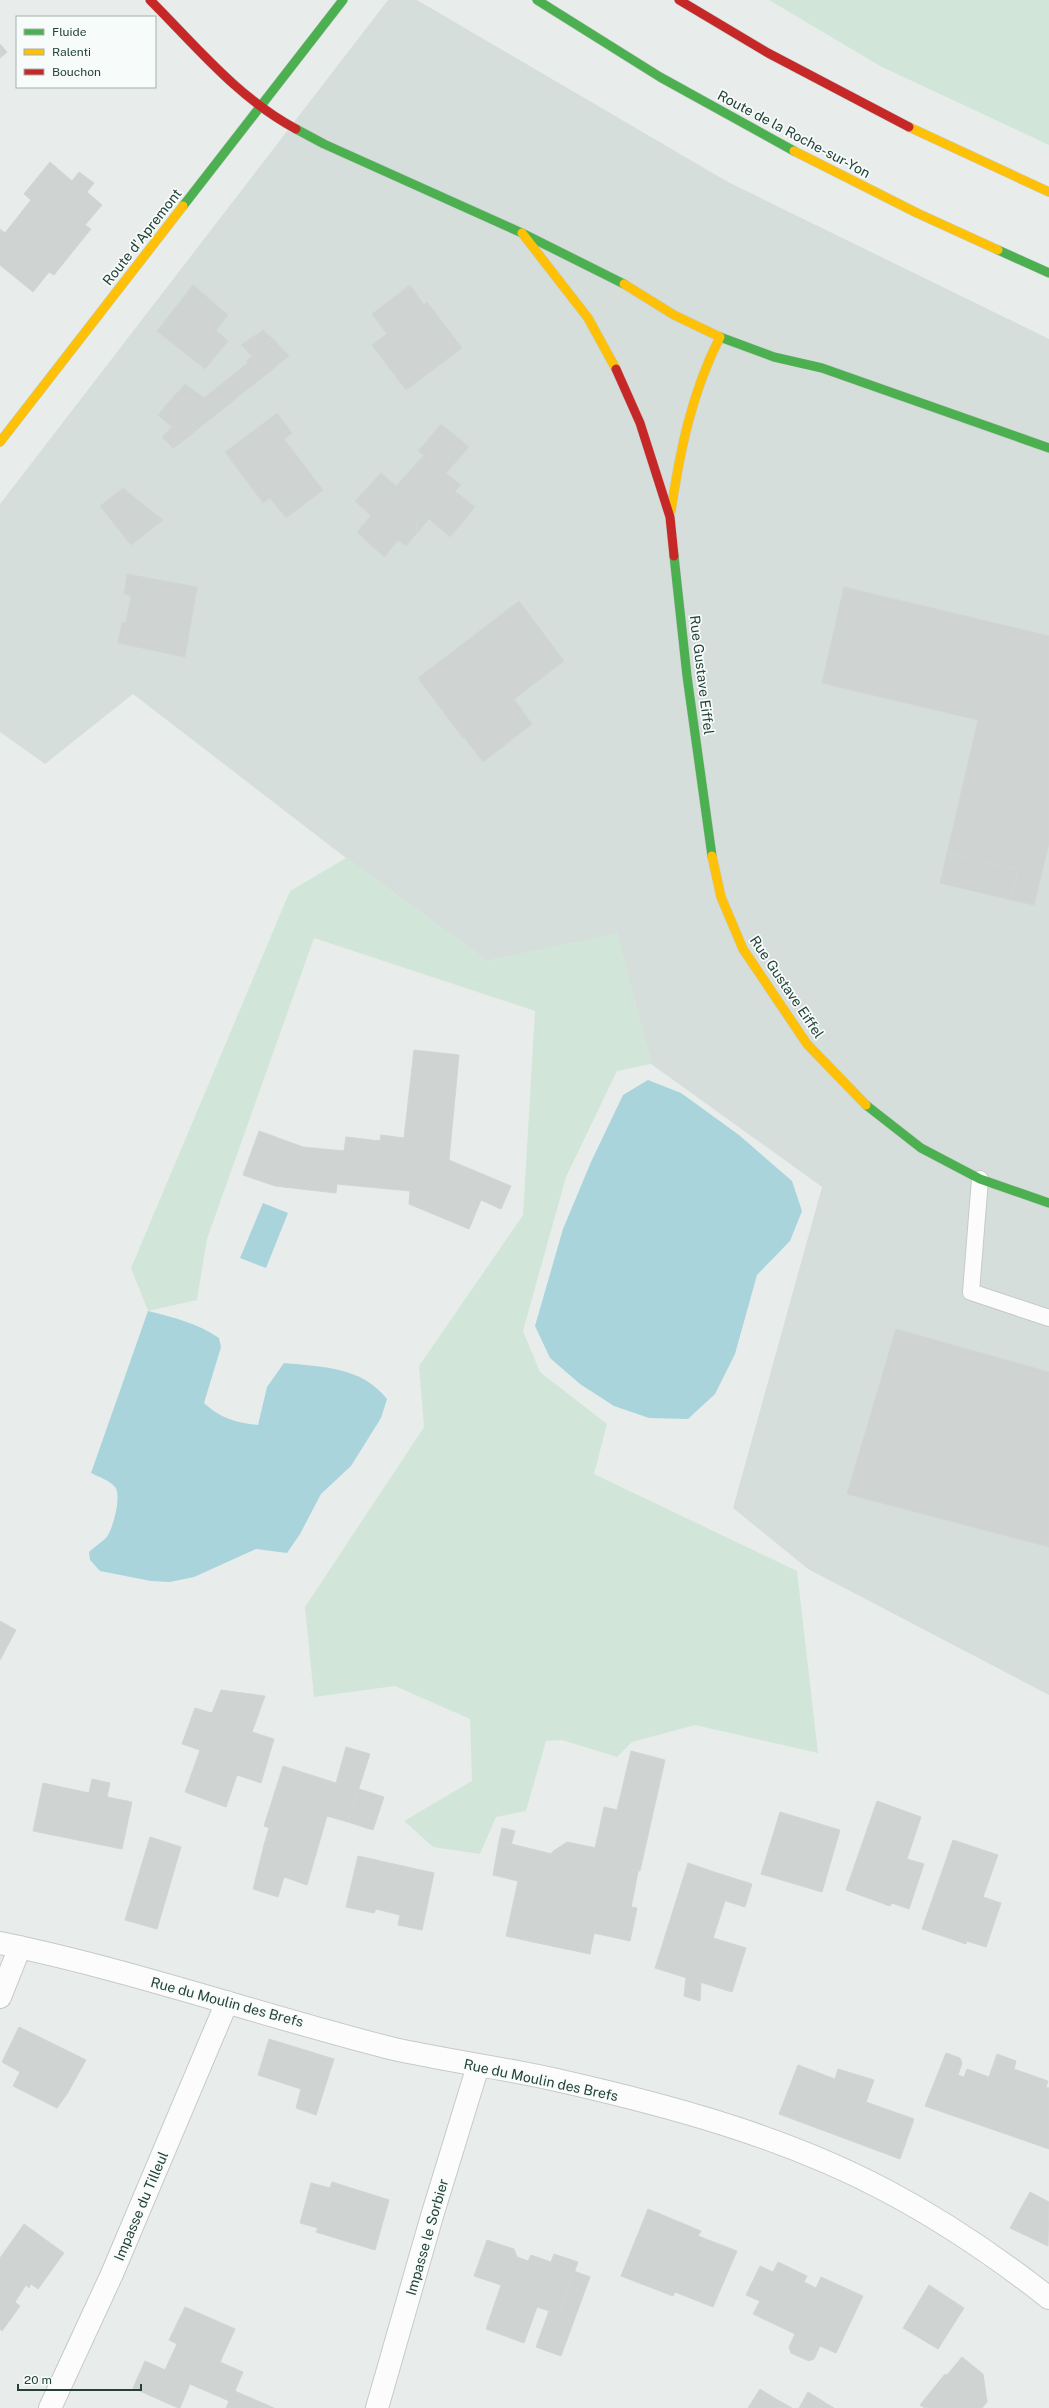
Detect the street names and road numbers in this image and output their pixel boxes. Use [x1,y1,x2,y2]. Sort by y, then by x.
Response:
street label: Route de la Roche-sur-Yon [715,87,873,181]
street label: Route d'Apremont [99,186,185,288]
street label: Rue Gustave Eiffel [687,615,717,735]
street label: Rue Gustave Eiffel [747,933,827,1041]
street label: Rue du Moulin des Brefs [149,1974,305,2030]
street label: Rue du Moulin des Brefs [462,2056,620,2104]
street label: Impasse du Tilleul [111,2149,171,2263]
street label: Impasse le Sorbier [403,2177,451,2297]

